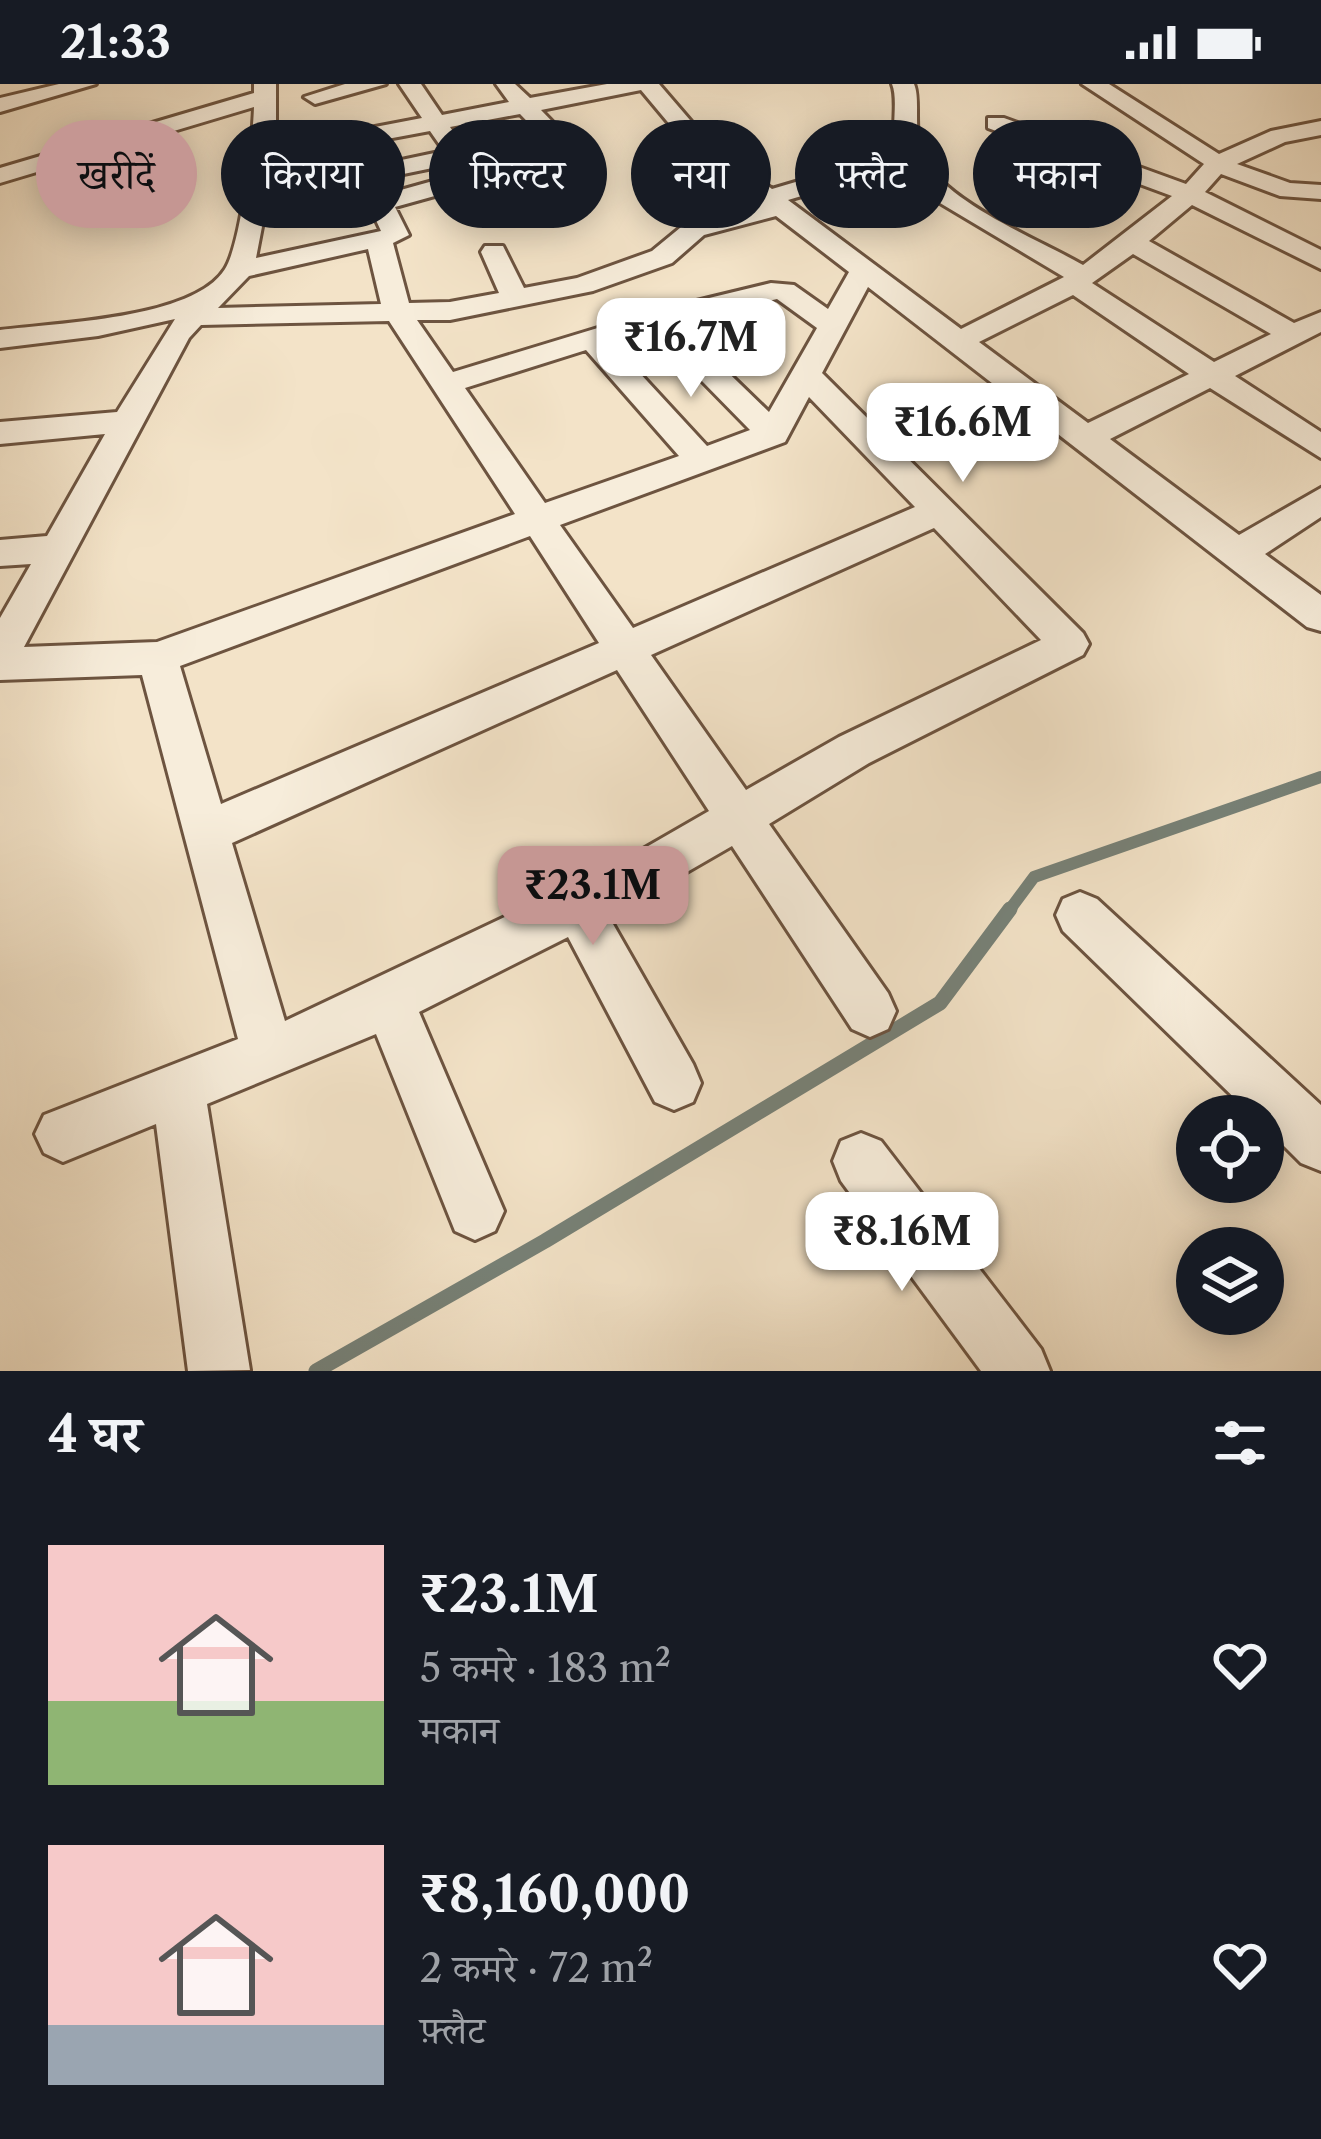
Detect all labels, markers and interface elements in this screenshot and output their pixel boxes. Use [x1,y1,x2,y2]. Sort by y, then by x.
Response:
text: 21:33 [60,14,171,70]
chip: खरीदें [36,120,197,228]
chip: किराया [221,120,405,228]
chip: फ़िल्टर [429,120,607,228]
chip: नया [631,120,771,228]
chip: फ़्लैट [795,120,949,228]
chip: मकान [973,120,1142,228]
pin: ₹16.7M [593,298,789,400]
text: ₹16.7M [624,313,758,361]
pin: ₹16.6M [865,383,1061,485]
text: ₹16.6M [894,398,1032,446]
pin: ₹23.1M [495,846,691,948]
text: ₹23.1M [525,861,661,909]
map controls [1176,1095,1284,1335]
button: locate [1176,1095,1284,1203]
pin: ₹8.16M [804,1192,1000,1294]
text: ₹8.16M [832,1207,972,1255]
button: layers [1176,1227,1284,1335]
text: 4 घर [48,1403,142,1465]
icon: filters [1207,1410,1273,1476]
text: ₹23.1M [420,1563,599,1625]
icon: home [144,1593,288,1737]
icon: heart [1207,1632,1273,1698]
text: 5 कमरे · 183 m² [420,1644,671,1692]
text: मकान [420,1706,499,1754]
text: ₹8,160,000 [420,1863,690,1925]
icon: home [144,1893,288,2037]
icon: heart [1207,1932,1273,1998]
text: 2 कमरे · 72 m² [420,1944,653,1992]
text: फ़्लैट [420,2006,485,2054]

